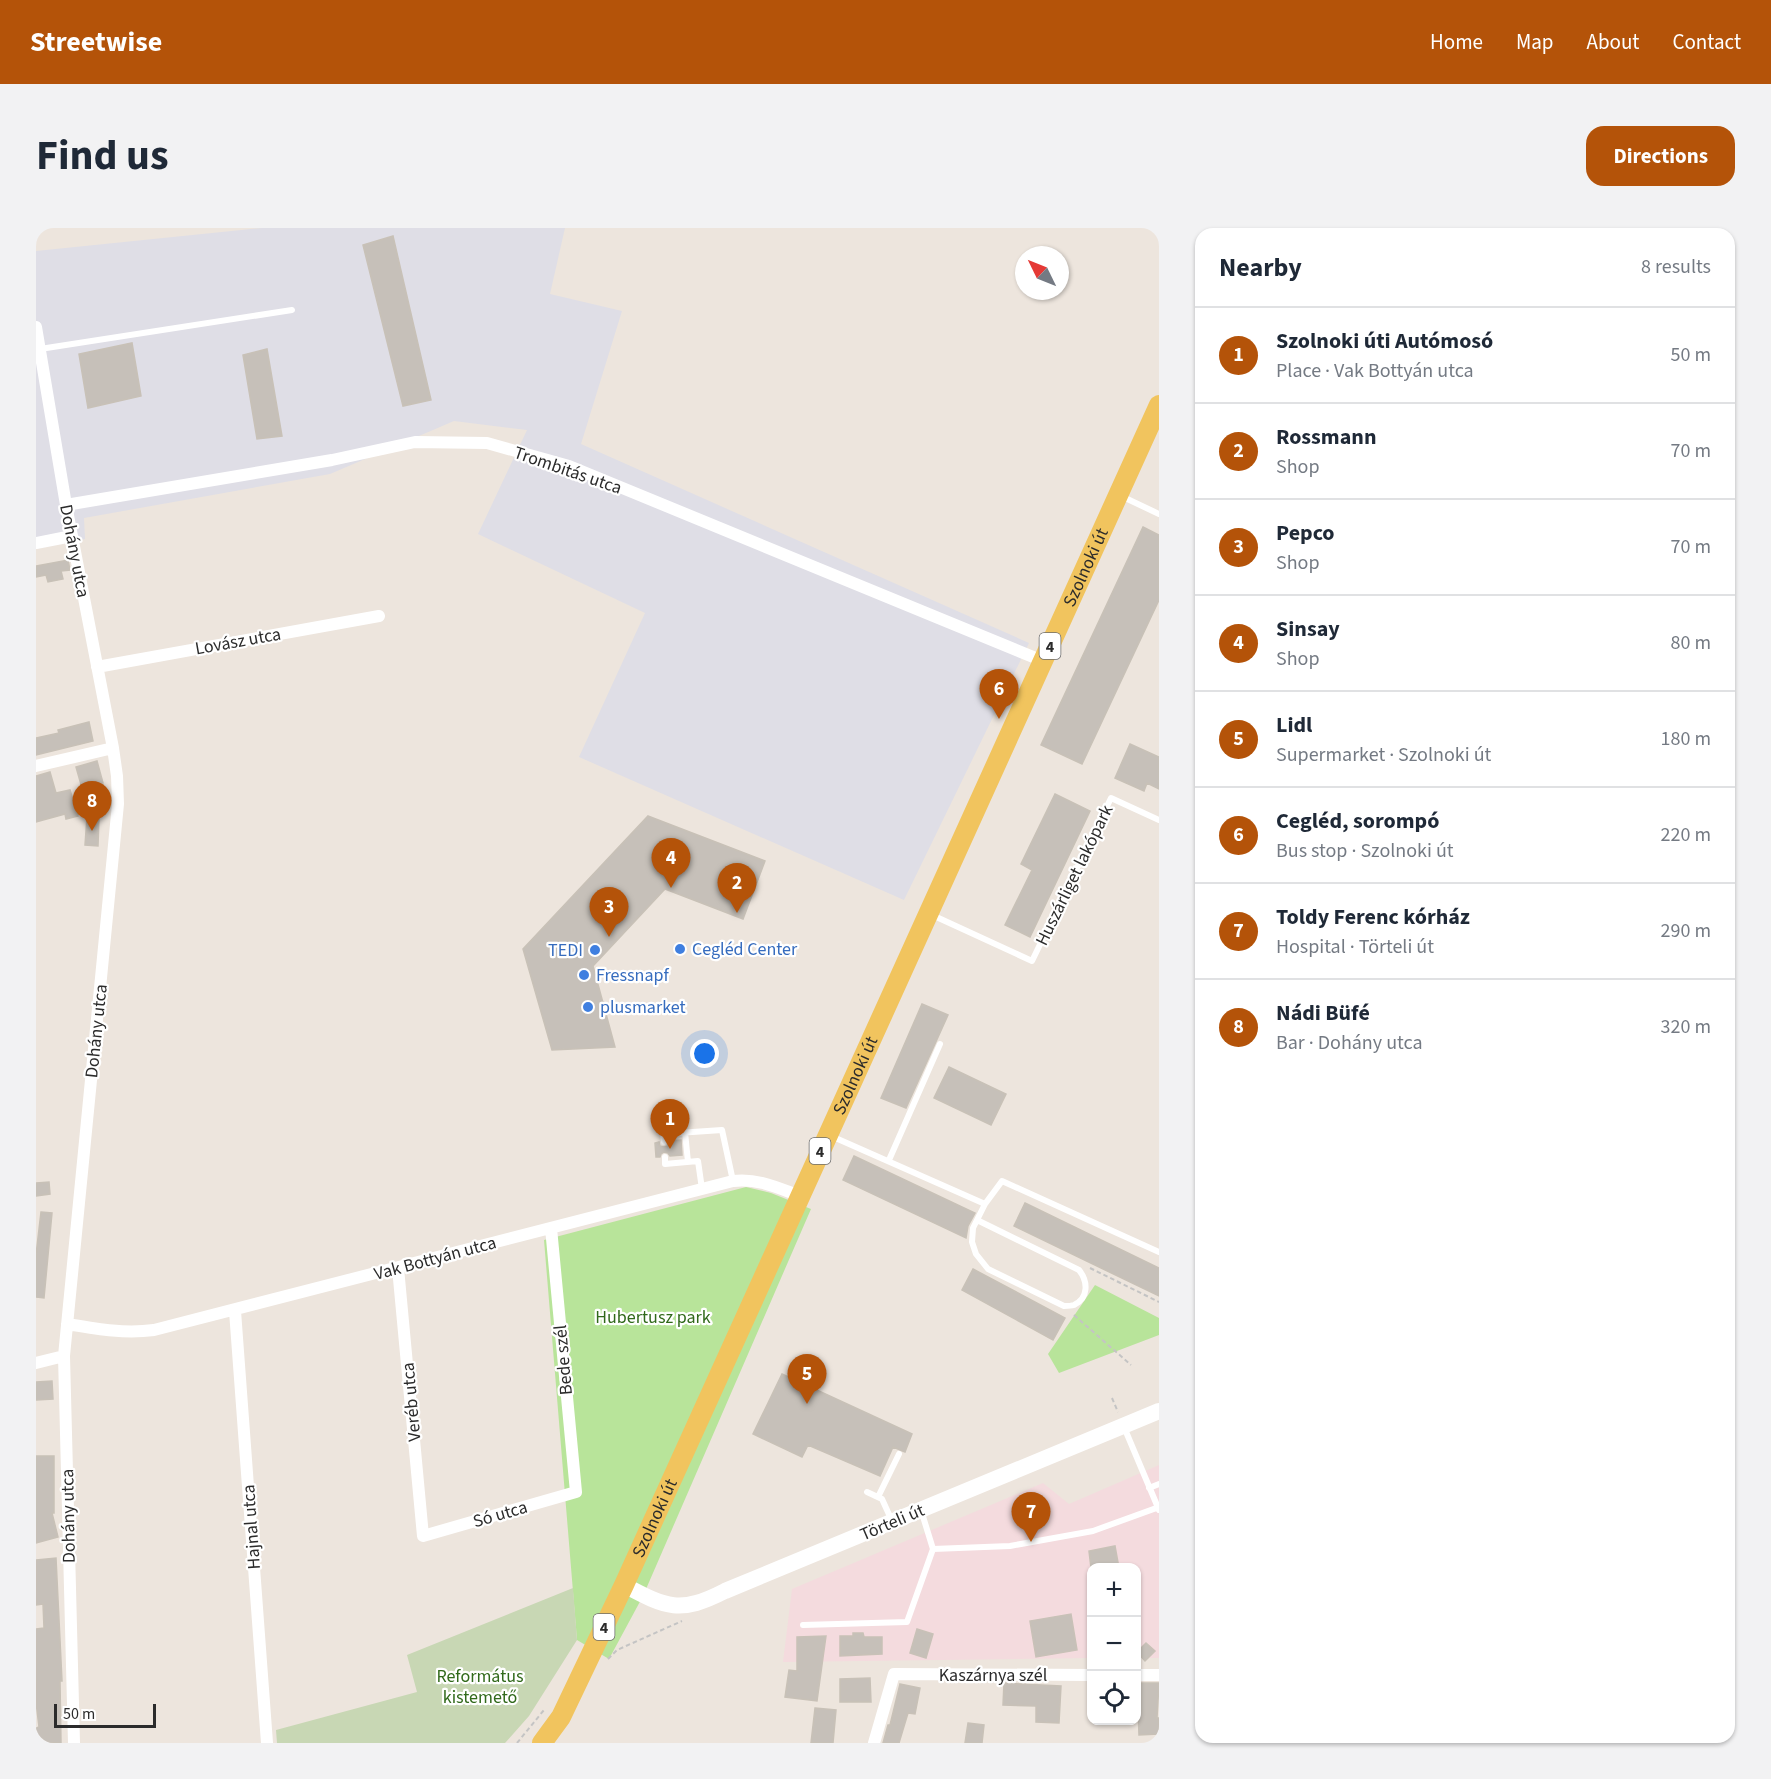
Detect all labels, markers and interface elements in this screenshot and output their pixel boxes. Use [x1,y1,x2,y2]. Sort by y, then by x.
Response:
text: Streetwise [30,22,162,62]
text: Home [1430,27,1483,57]
text: Map [1516,27,1554,57]
text: About [1587,27,1639,57]
text: Contact [1672,27,1741,57]
text: Find us [36,126,169,186]
button: Directions [1586,126,1735,186]
north arrow [1015,246,1069,300]
text: Nearby [1219,249,1302,286]
text: 8 results [1641,253,1711,281]
text: Szolnoki úti Autómosó [1276,325,1493,357]
text: 1 [1233,341,1244,369]
text: 50 m [1671,341,1711,369]
text: Place · Vak Bottyán utca [1276,357,1474,385]
text: Rossmann [1276,421,1376,453]
text: 2 [1233,437,1244,465]
text: 70 m [1671,437,1711,465]
street label: Trombitás utca [511,440,625,501]
text: Shop [1276,453,1320,481]
street label: Dohány utca [53,502,96,600]
text: Pepco [1276,517,1335,549]
street label: Szolnoki út [1057,524,1115,611]
text: 3 [1233,533,1244,561]
text: 70 m [1671,533,1711,561]
text: Shop [1276,549,1320,577]
text: Sinsay [1276,613,1340,645]
street label: Lovász utca [193,622,283,661]
text: 4 [1233,629,1244,657]
text: 80 m [1671,629,1711,657]
road number: 4 [1040,633,1060,659]
text: Shop [1276,645,1320,673]
pin: 6 [980,670,1018,719]
text: Lidl [1276,709,1312,741]
text: 5 [1233,725,1244,753]
text: 180 m [1661,725,1711,753]
text: Supermarket · Szolnoki út [1276,741,1491,769]
pin: 8 [72,782,112,831]
street label: Huszárliget lakópark [1029,801,1119,950]
text: Cegléd, sorompó [1276,805,1439,837]
text: 6 [1233,821,1244,849]
text: 220 m [1661,821,1711,849]
text: Bus stop · Szolnoki út [1276,837,1454,865]
pin: 4 [652,838,690,888]
pin: 2 [718,864,756,913]
pin: 3 [590,888,628,937]
text: Toldy Ferenc kórház [1276,901,1470,933]
text: 7 [1233,917,1244,945]
text: 290 m [1661,917,1711,945]
text: Hospital · Törteli út [1276,933,1434,961]
place label: Cegléd Center [692,937,798,962]
place label: TEDI [548,938,583,963]
marker: Cegléd Center [673,942,687,956]
marker: TEDI [588,943,602,957]
place label: Fressnapf [596,963,669,988]
marker: Fressnapf [577,968,591,982]
street label: Dohány utca [79,983,114,1079]
place label: plusmarket [600,995,686,1020]
text: Nádi Büfé [1276,997,1370,1029]
marker: plusmarket [581,1000,595,1014]
text: 8 [1233,1013,1244,1041]
text: 320 m [1661,1013,1711,1041]
text: Bar · Dohány utca [1276,1029,1423,1057]
street label: Szolnoki út [827,1032,884,1119]
your location [690,1039,719,1068]
pin: 1 [650,1100,690,1149]
road number: 4 [810,1138,830,1164]
street label: Vak Bottyán utca [371,1230,499,1287]
park label: Hubertusz park [595,1305,711,1330]
street label: Bede szél [548,1324,579,1396]
pin: 5 [788,1354,826,1404]
street label: Veréb utca [396,1361,427,1443]
street label: Dohány utca [55,1469,82,1563]
street label: Szolnoki út [626,1475,684,1562]
street label: Hajnal utca [236,1484,267,1570]
pin: 7 [1012,1492,1050,1542]
street label: Só utca [470,1495,530,1534]
street label: Törteli út [856,1498,928,1547]
map controls [1087,1563,1141,1725]
button: + [1087,1563,1141,1617]
road number: 4 [594,1614,614,1640]
button: − [1087,1617,1141,1671]
street label: Kaszárnya szél [939,1663,1047,1688]
park label: Református kistemető [436,1664,524,1710]
button: locate [1087,1671,1141,1725]
scale bar [54,1701,156,1728]
text: 50 m [63,1703,95,1725]

